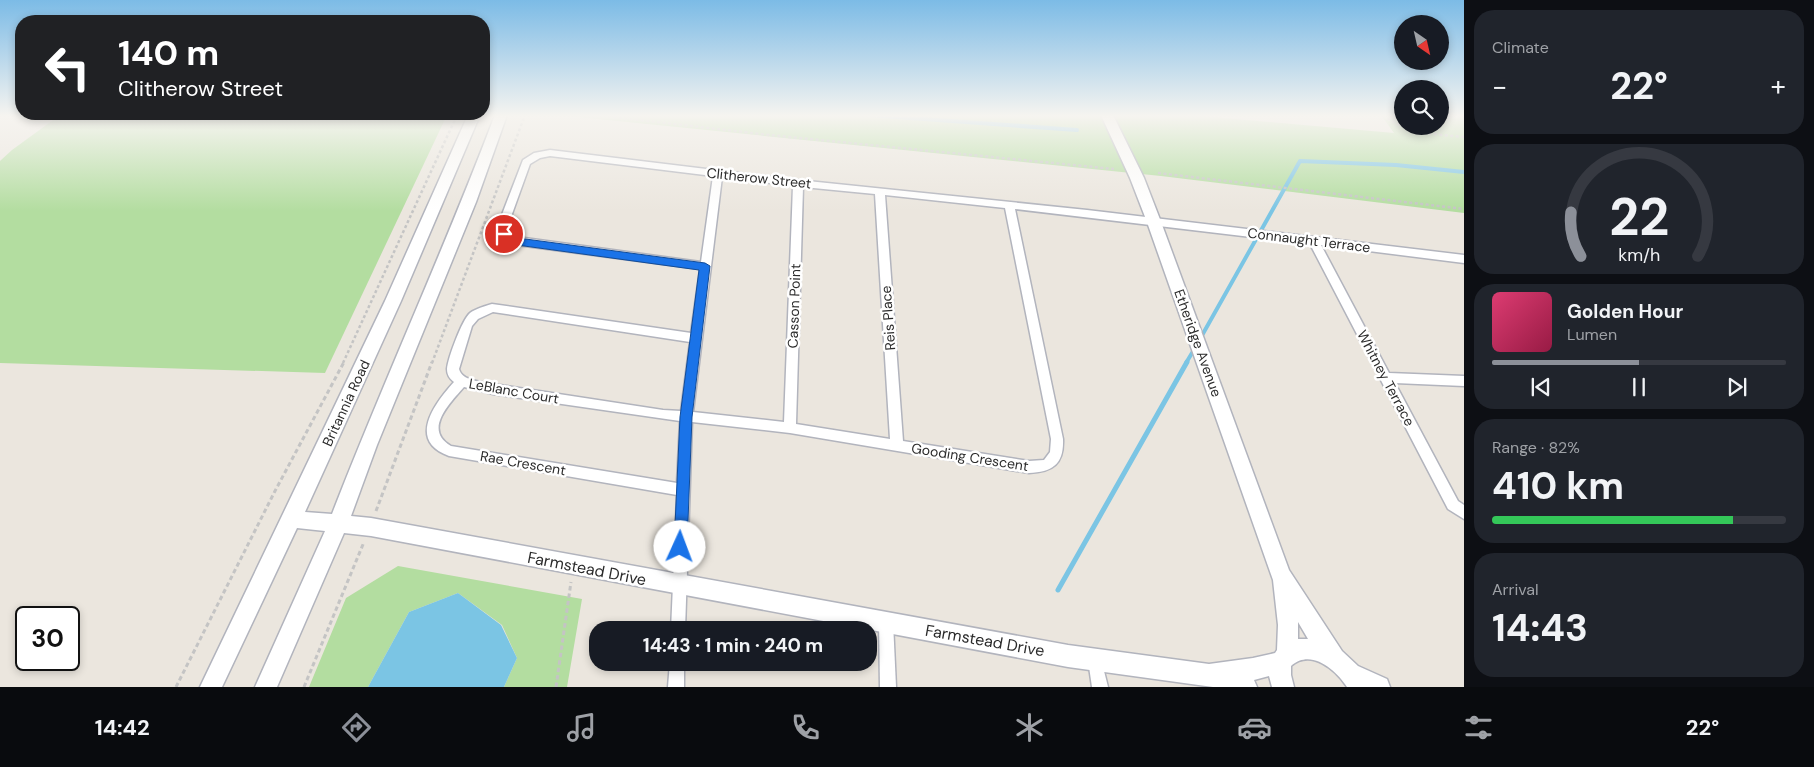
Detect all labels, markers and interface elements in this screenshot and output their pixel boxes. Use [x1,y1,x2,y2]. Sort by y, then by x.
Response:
north arrow [1394,15,1449,70]
map controls [1394,15,1449,135]
text: 140 m [118,30,219,76]
icon: left [35,35,100,100]
text: Climate [1492,37,1549,58]
text: 22° [1610,61,1668,111]
text: − [1492,68,1507,105]
text: + [1771,68,1786,105]
text: Clitherow Street [118,74,283,103]
button: search [1394,80,1449,135]
street label: Clitherow Street [706,164,812,192]
text: 22 [1609,183,1669,251]
pin [483,213,525,255]
icon: arrive [490,220,518,248]
street label: Connaught Terrace [1247,224,1371,256]
text: km/h [1618,243,1660,267]
street label: Casson Point [784,263,804,349]
street label: Reis Place [877,285,899,351]
street label: Etheridge Avenue [1170,287,1226,399]
text: Golden Hour [1567,299,1683,324]
text: Lumen [1567,324,1617,345]
street label: Whitney Terrace [1353,327,1419,429]
street label: Britannia Road [318,357,374,449]
icon: previous [1527,373,1555,401]
icon: pause [1625,373,1653,401]
icon: next [1723,373,1751,401]
street label: LeBlanc Court [468,374,560,408]
text: Range · 82% [1492,437,1580,458]
street label: Gooding Crescent [910,439,1030,475]
street label: Rae Crescent [479,447,567,479]
text: 410 km [1492,461,1624,511]
position arrow [653,520,705,572]
street label: Farmstead Drive [526,547,648,590]
text: Arrival [1492,579,1539,600]
text: 14:43 [1492,603,1588,653]
speed limit sign: 30 [15,606,80,671]
street label: Farmstead Drive [924,620,1046,661]
text: 14:43 · 1 min · 240 m [643,633,823,658]
icon: directions [339,710,374,745]
icon: music [564,710,599,745]
icon: phone [788,710,823,745]
icon: climate [1012,710,1047,745]
icon: car [1237,710,1272,745]
icon: filters [1461,710,1496,745]
text: 14:42 [95,713,150,742]
text: 22° [1686,713,1719,742]

